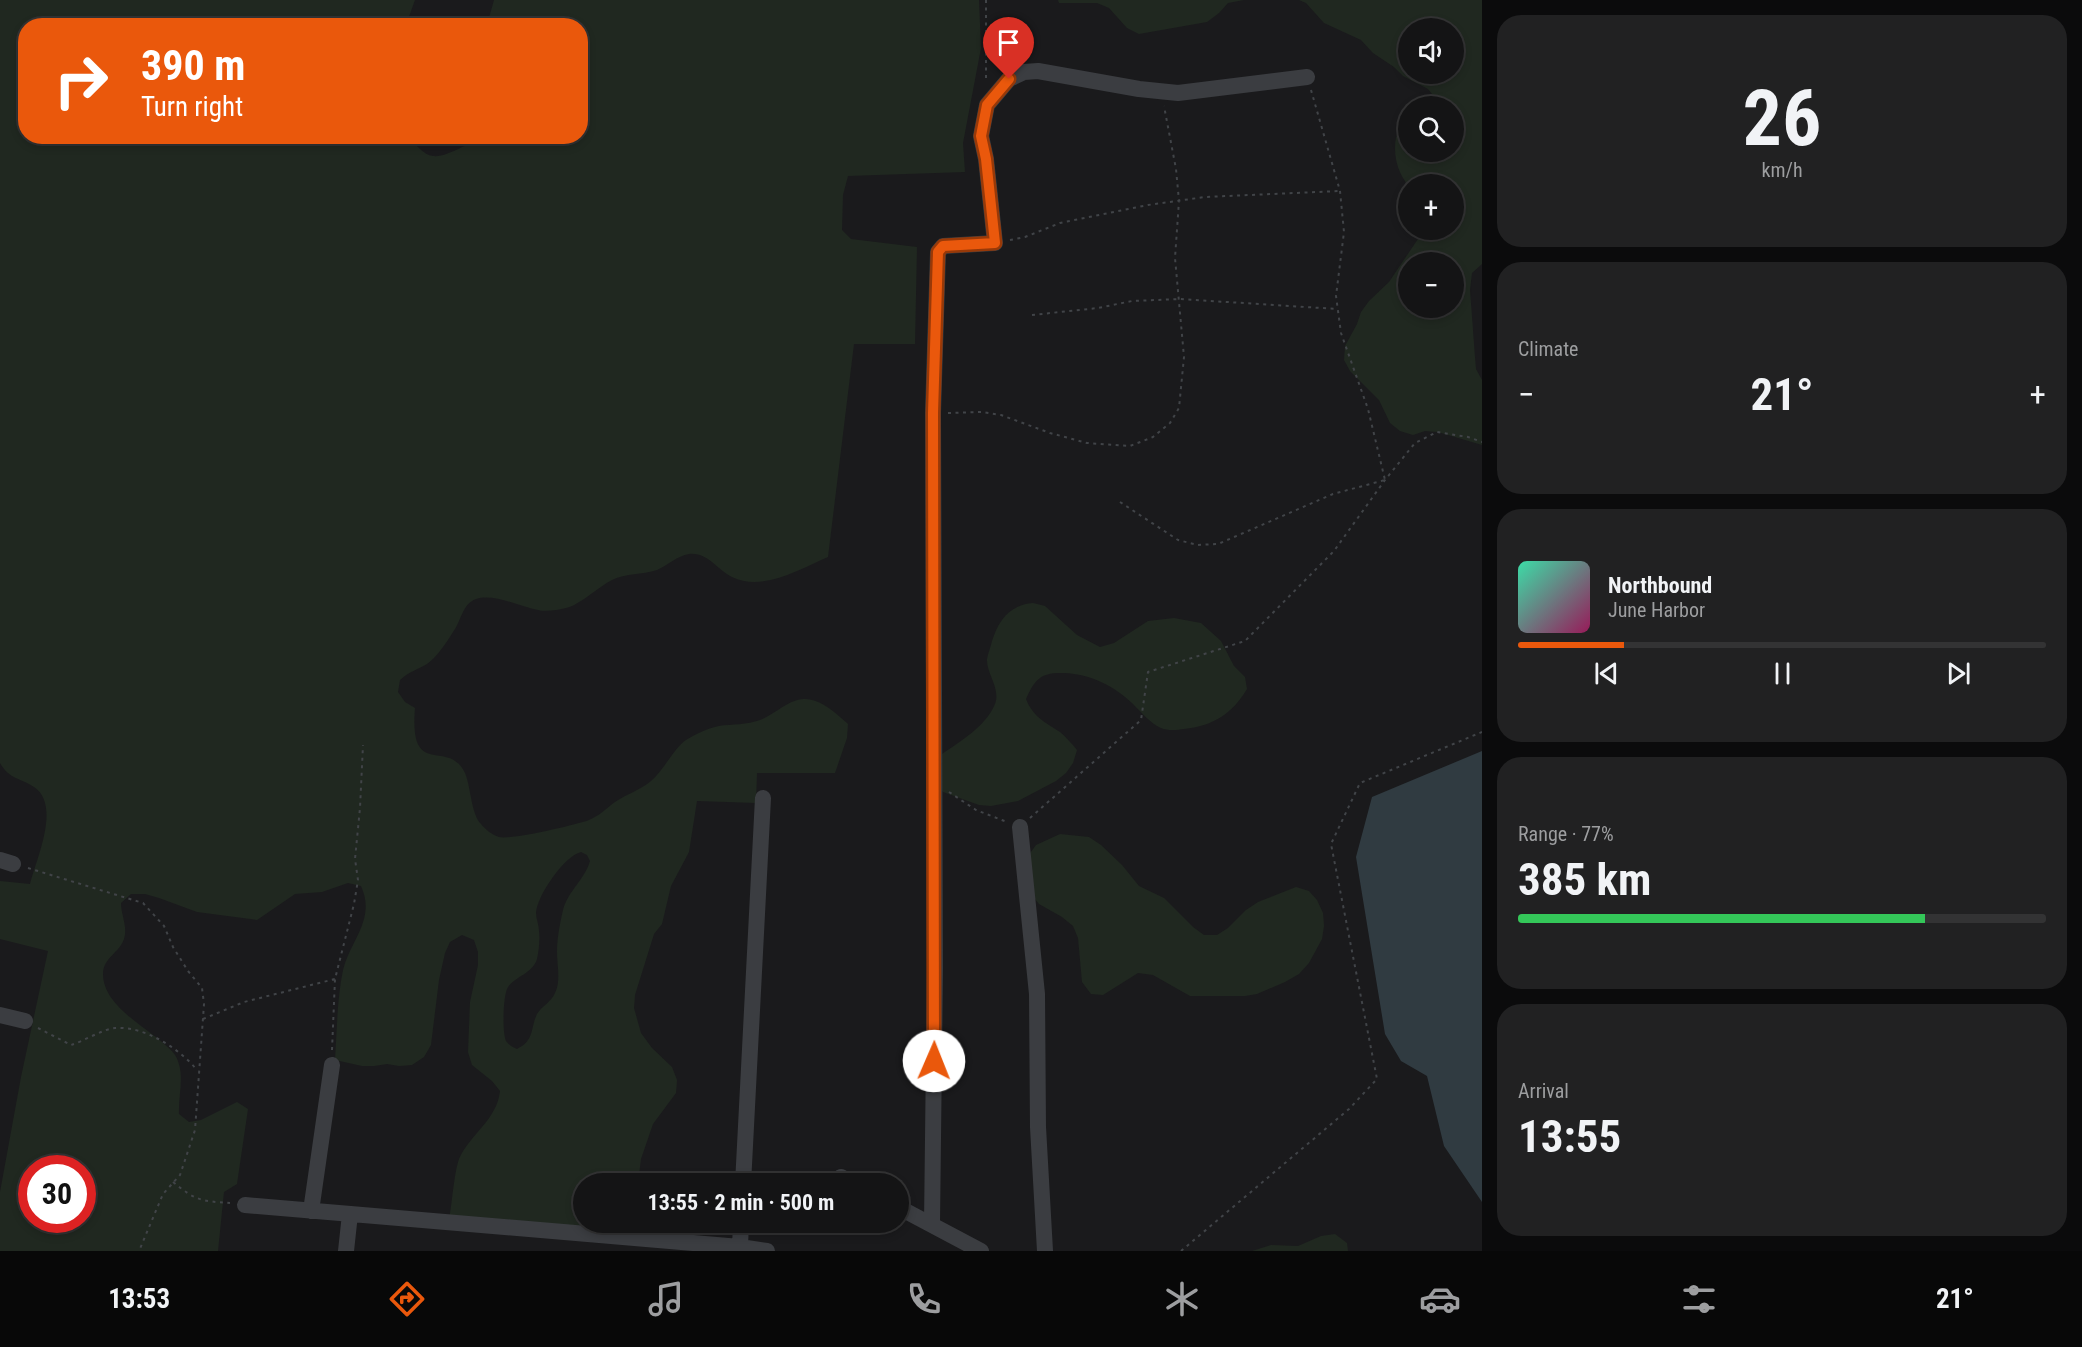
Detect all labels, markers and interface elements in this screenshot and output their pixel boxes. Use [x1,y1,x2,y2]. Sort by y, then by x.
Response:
pin [983,17,1034,79]
map controls [1398,18,1464,318]
button: sound [1398,18,1464,84]
icon: arrive [992,26,1025,59]
text: 390 m [141,41,246,90]
icon: right [42,42,120,120]
text: 26 [1743,73,1821,164]
text: Turn right [141,91,243,123]
button: search [1398,96,1464,162]
text: km/h [1761,158,1803,182]
button: + [1398,174,1464,240]
button: − [1398,252,1464,318]
text: Climate [1518,337,1578,361]
text: 21° [1751,368,1814,421]
text: − [1518,375,1535,414]
text: + [2030,375,2046,414]
text: Northbound [1608,573,1712,598]
text: June Harbor [1608,598,1705,622]
icon: previous [1590,657,1623,690]
icon: pause [1766,657,1799,690]
icon: next [1942,657,1975,690]
text: Range · 77% [1518,822,1614,846]
text: 385 km [1518,853,1651,906]
position arrow [902,1029,966,1093]
text: Arrival [1518,1079,1569,1103]
text: 13:55 [1518,1110,1621,1163]
speed limit sign: 30 [18,1155,96,1233]
text: 13:55 · 2 min · 500 m [648,1190,834,1215]
icon: directions [386,1278,428,1320]
icon: music [645,1278,687,1320]
icon: phone [903,1278,945,1320]
icon: climate [1161,1278,1203,1320]
icon: car [1419,1278,1461,1320]
icon: filters [1678,1278,1720,1320]
text: 13:53 [108,1283,170,1315]
text: 21° [1936,1283,1974,1315]

